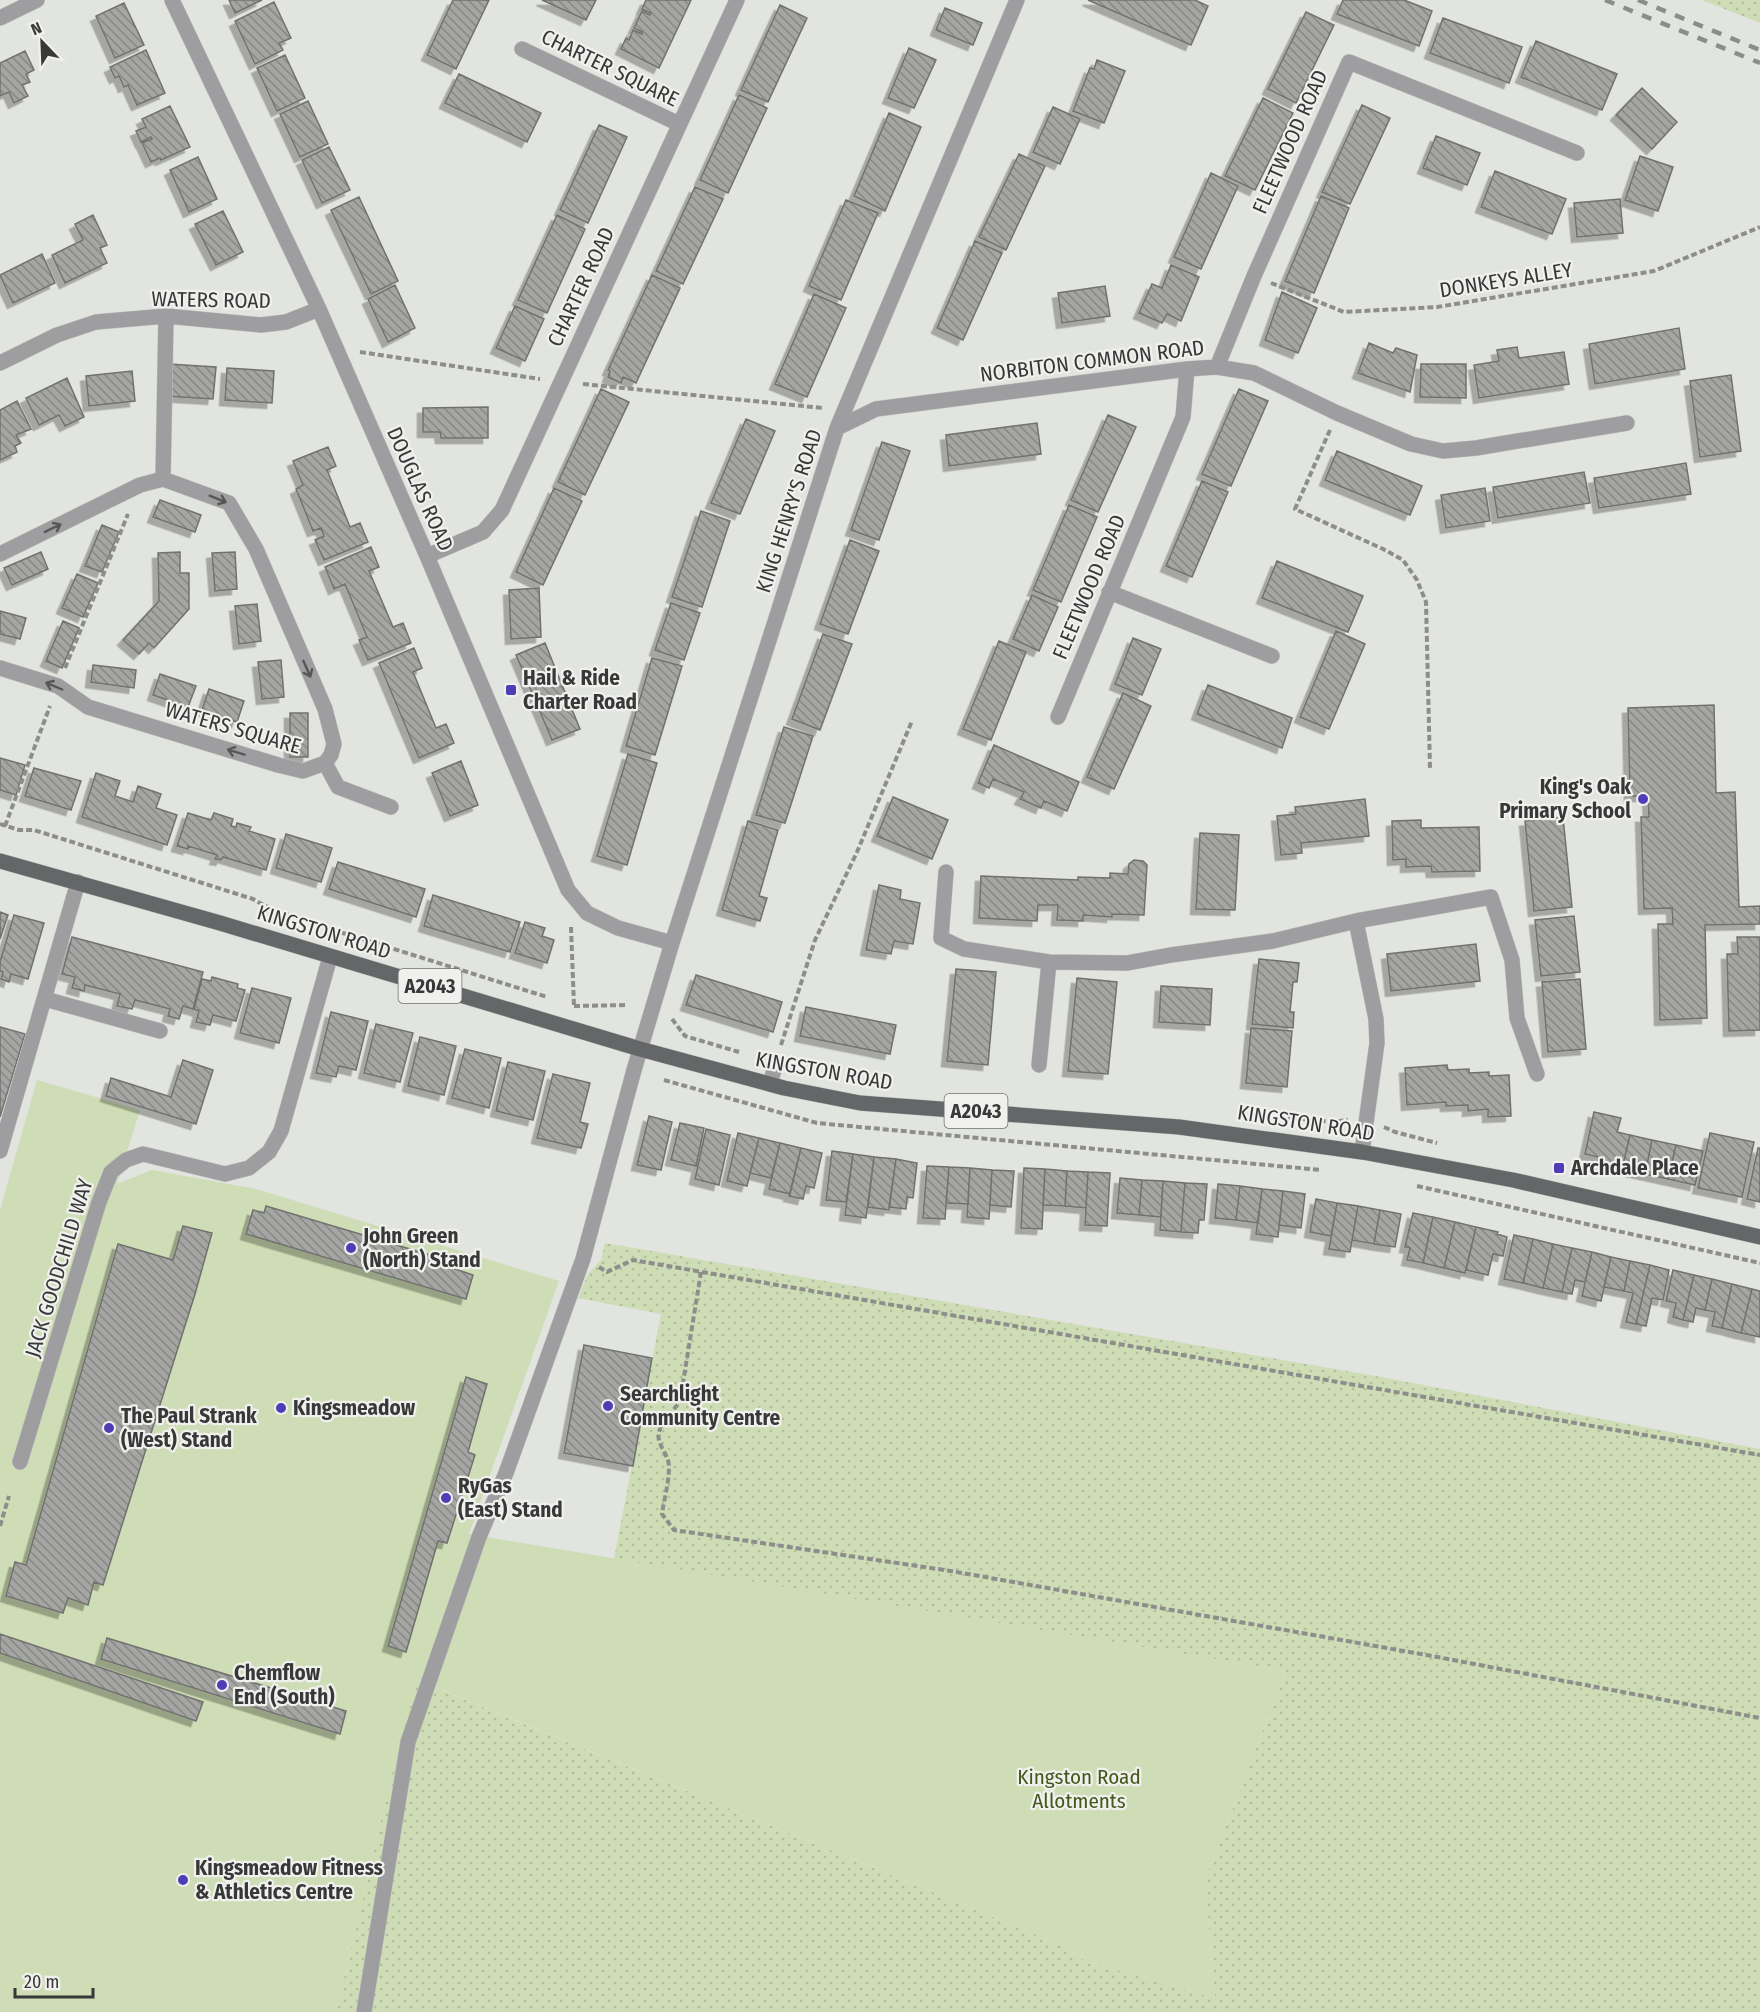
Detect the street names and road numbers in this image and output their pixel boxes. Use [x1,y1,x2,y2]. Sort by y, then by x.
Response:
street label: CHARTER SQUARE [537,24,683,113]
street label: FLEETWOOD ROAD [1247,66,1333,218]
street label: CHARTER ROAD [542,223,620,351]
street label: DONKEYS ALLEY [1438,257,1575,303]
street label: WATERS ROAD [151,286,271,314]
street label: NORBITON COMMON ROAD [978,334,1206,388]
street label: DOUGLAS ROAD [381,423,459,555]
street label: KING HENRY'S ROAD [750,426,828,596]
street label: FLEETWOOD ROAD [1047,511,1131,663]
street label: WATERS SQUARE [162,696,304,760]
street label: KINGSTON ROAD [254,899,394,965]
road number: A2043 [398,969,462,1003]
street label: KINGSTON ROAD [753,1046,895,1096]
road number: A2043 [944,1094,1008,1128]
street label: KINGSTON ROAD [1235,1099,1377,1147]
street label: JACK GOODCHILD WAY [19,1175,99,1360]

